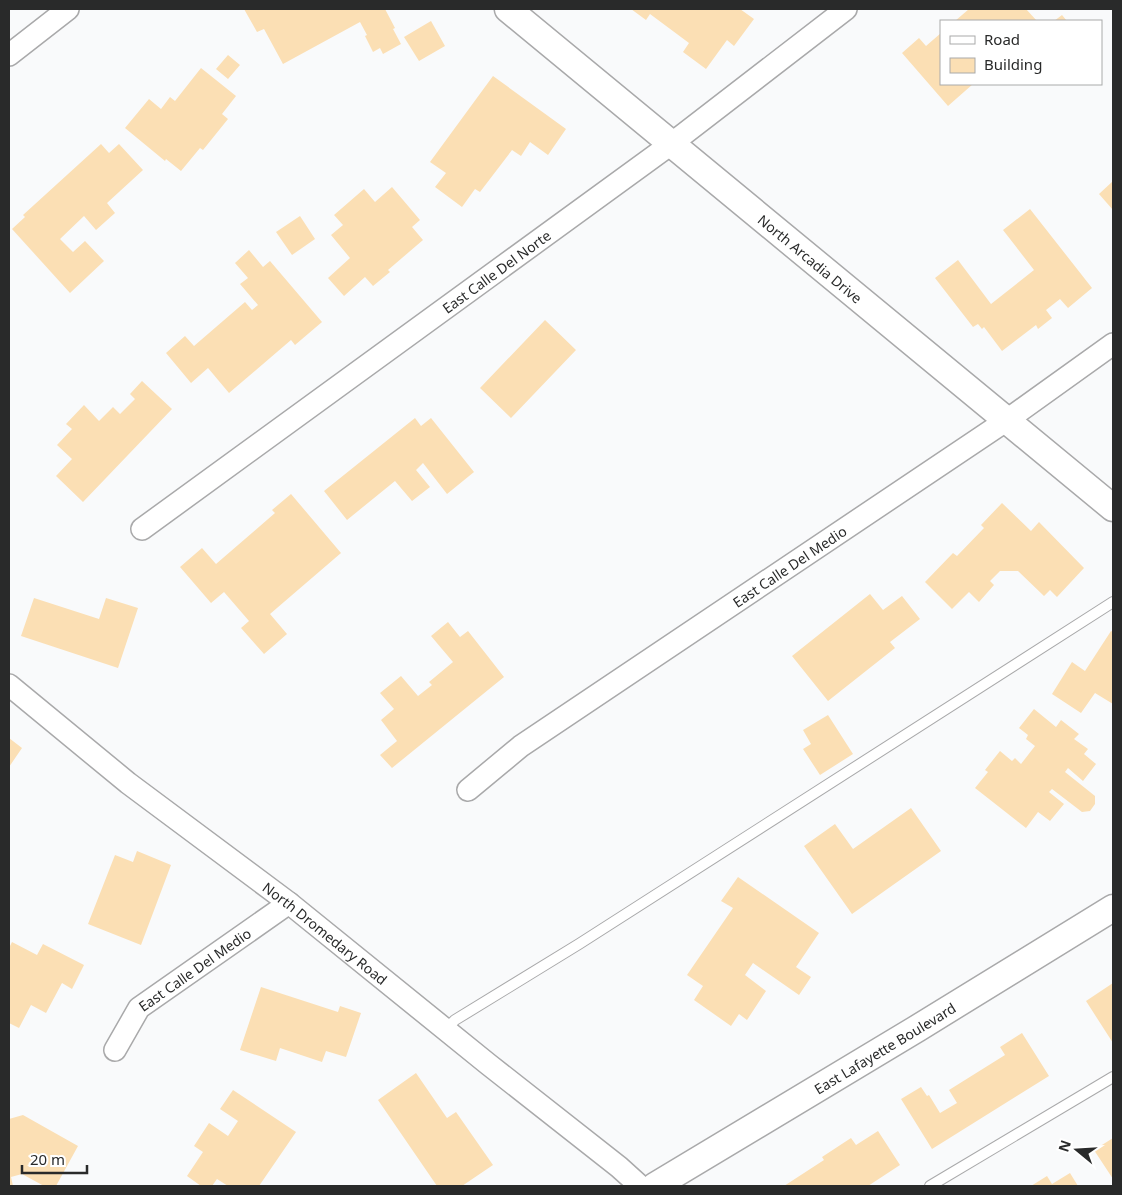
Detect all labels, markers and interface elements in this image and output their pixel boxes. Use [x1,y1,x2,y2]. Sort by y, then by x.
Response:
legend [940,20,1102,85]
text: Road [984,29,1020,49]
text: Building [984,54,1042,74]
street label: North Arcadia Drive [754,210,867,307]
street label: East Calle Del Norte [438,225,554,317]
street label: East Calle Del Medio [729,521,850,611]
street label: North Dromedary Road [259,877,392,988]
street label: East Calle Del Medio [134,923,254,1015]
street label: East Lafayette Boulevard [810,998,959,1098]
north arrow [1052,1125,1102,1175]
text: N [1053,1137,1075,1154]
scale bar [22,1142,88,1174]
text: 20 m [30,1149,65,1169]

